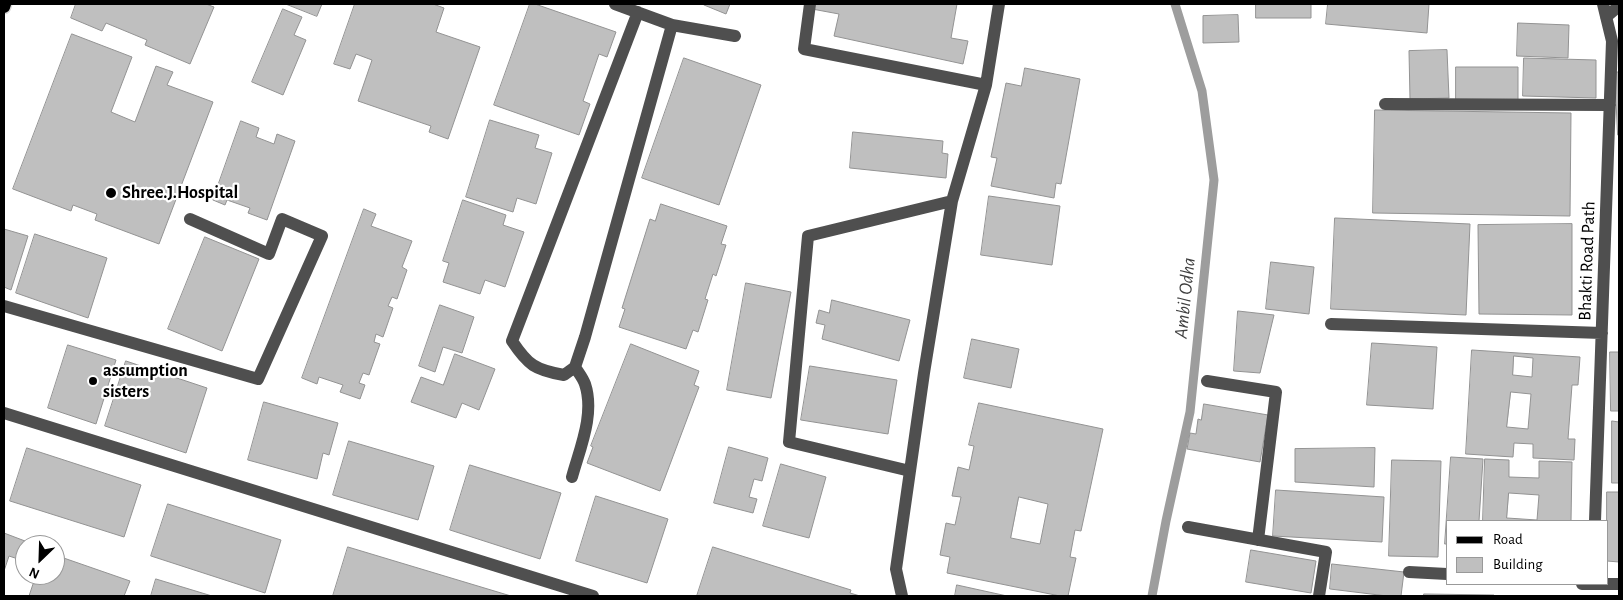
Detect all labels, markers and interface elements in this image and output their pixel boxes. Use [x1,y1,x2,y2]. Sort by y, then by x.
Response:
place label: Shree.J.Hospital [122,182,238,204]
marker: Shree.J.Hospital [104,186,118,200]
street label: Bhakti Road Path [1574,201,1600,321]
water label: Ambil Odha [1169,256,1201,340]
place label: assumption sisters [103,360,188,402]
marker: assumption sisters [87,375,99,387]
legend [1446,520,1608,585]
text: Road [1493,532,1523,547]
north arrow [15,535,65,585]
text: Building [1493,557,1543,572]
text: N [27,564,42,581]

